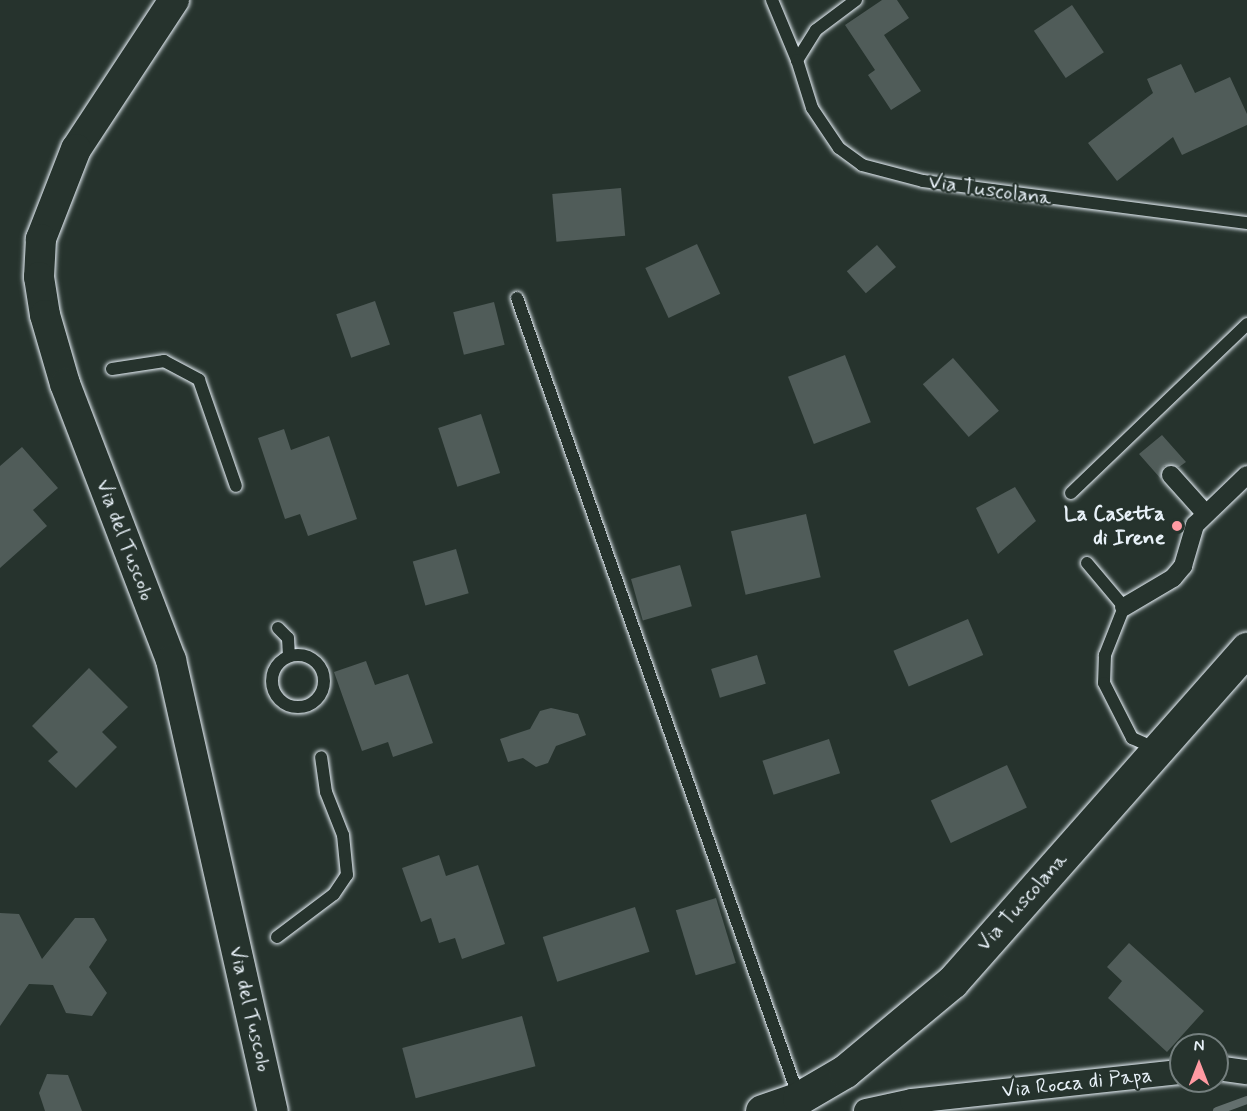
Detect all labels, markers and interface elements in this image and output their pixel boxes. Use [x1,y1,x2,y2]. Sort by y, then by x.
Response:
street label: Via Tuscolana [929,169,1051,211]
street label: Via del Tuscolo [91,478,159,602]
place label: La Casetta di Irene [1059,501,1165,551]
marker: La Casetta di Irene [1170,519,1184,533]
street label: Via Tuscolana [973,849,1071,955]
street label: Via del Tuscolo [224,946,276,1072]
north arrow [1169,1033,1229,1093]
text: N [1194,1036,1204,1057]
street label: Via Rocca di Papa [1001,1063,1153,1103]

